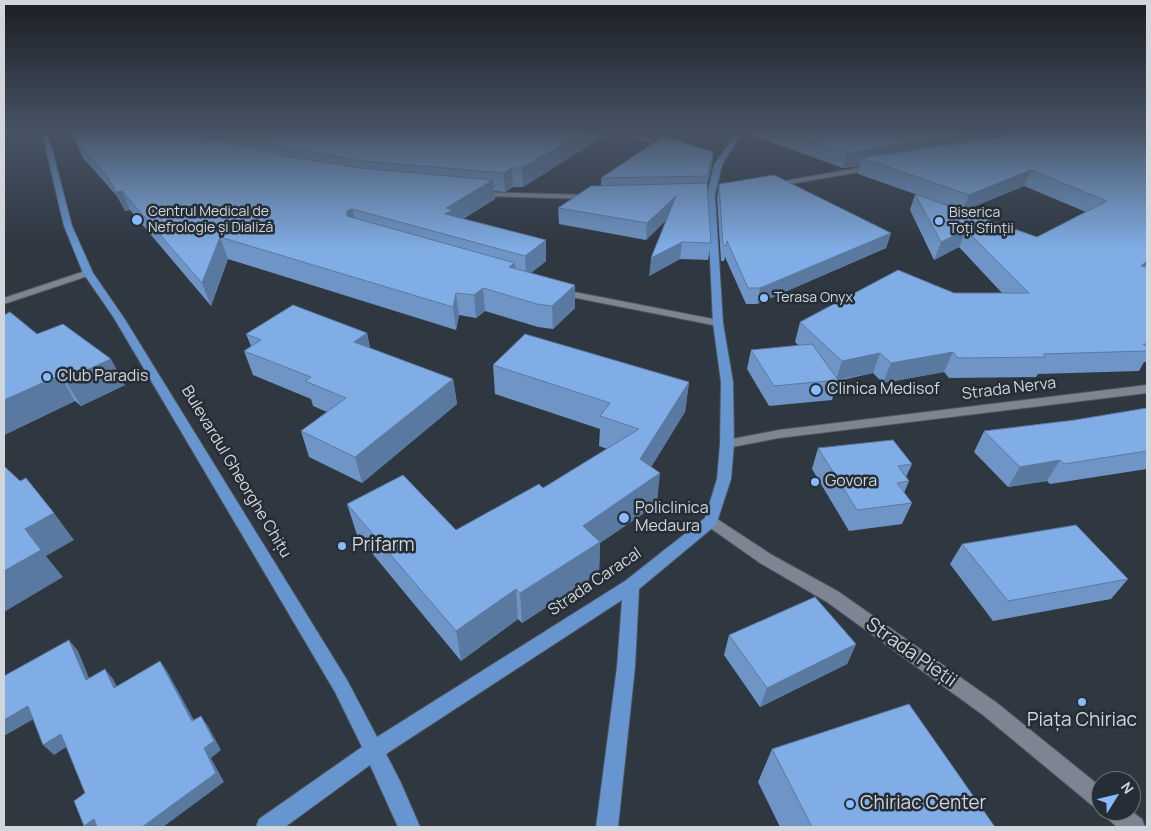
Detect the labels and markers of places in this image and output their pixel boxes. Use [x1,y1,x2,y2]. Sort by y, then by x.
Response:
place label: Centrul Medical de Nefrologie și Dializă [148,204,273,236]
place label: Biserica Toți Sfinții [949,205,1014,238]
marker: Centrul Medical de Nefrologie și Dializă [130,213,144,227]
marker: Biserica Toți Sfinții [933,215,945,227]
place label: Terasa Onyx [774,290,853,306]
marker: Terasa Onyx [758,292,770,304]
place label: Club Paradis [57,367,148,387]
marker: Club Paradis [41,371,53,383]
place label: Clinica Medisof [827,380,940,400]
marker: Clinica Medisof [809,383,823,397]
place label: Govora [825,472,877,492]
marker: Govora [809,476,821,488]
place label: Policlinica Medaura [635,499,709,537]
marker: Policlinica Medaura [617,511,631,525]
place label: Prifarm [352,535,415,557]
marker: Prifarm [336,540,348,552]
marker: Piața Chiriac [1076,696,1088,708]
place label: Piața Chiriac [1027,710,1137,732]
place label: Chiriac Center [860,793,986,815]
marker: Chiriac Center [844,798,856,810]

